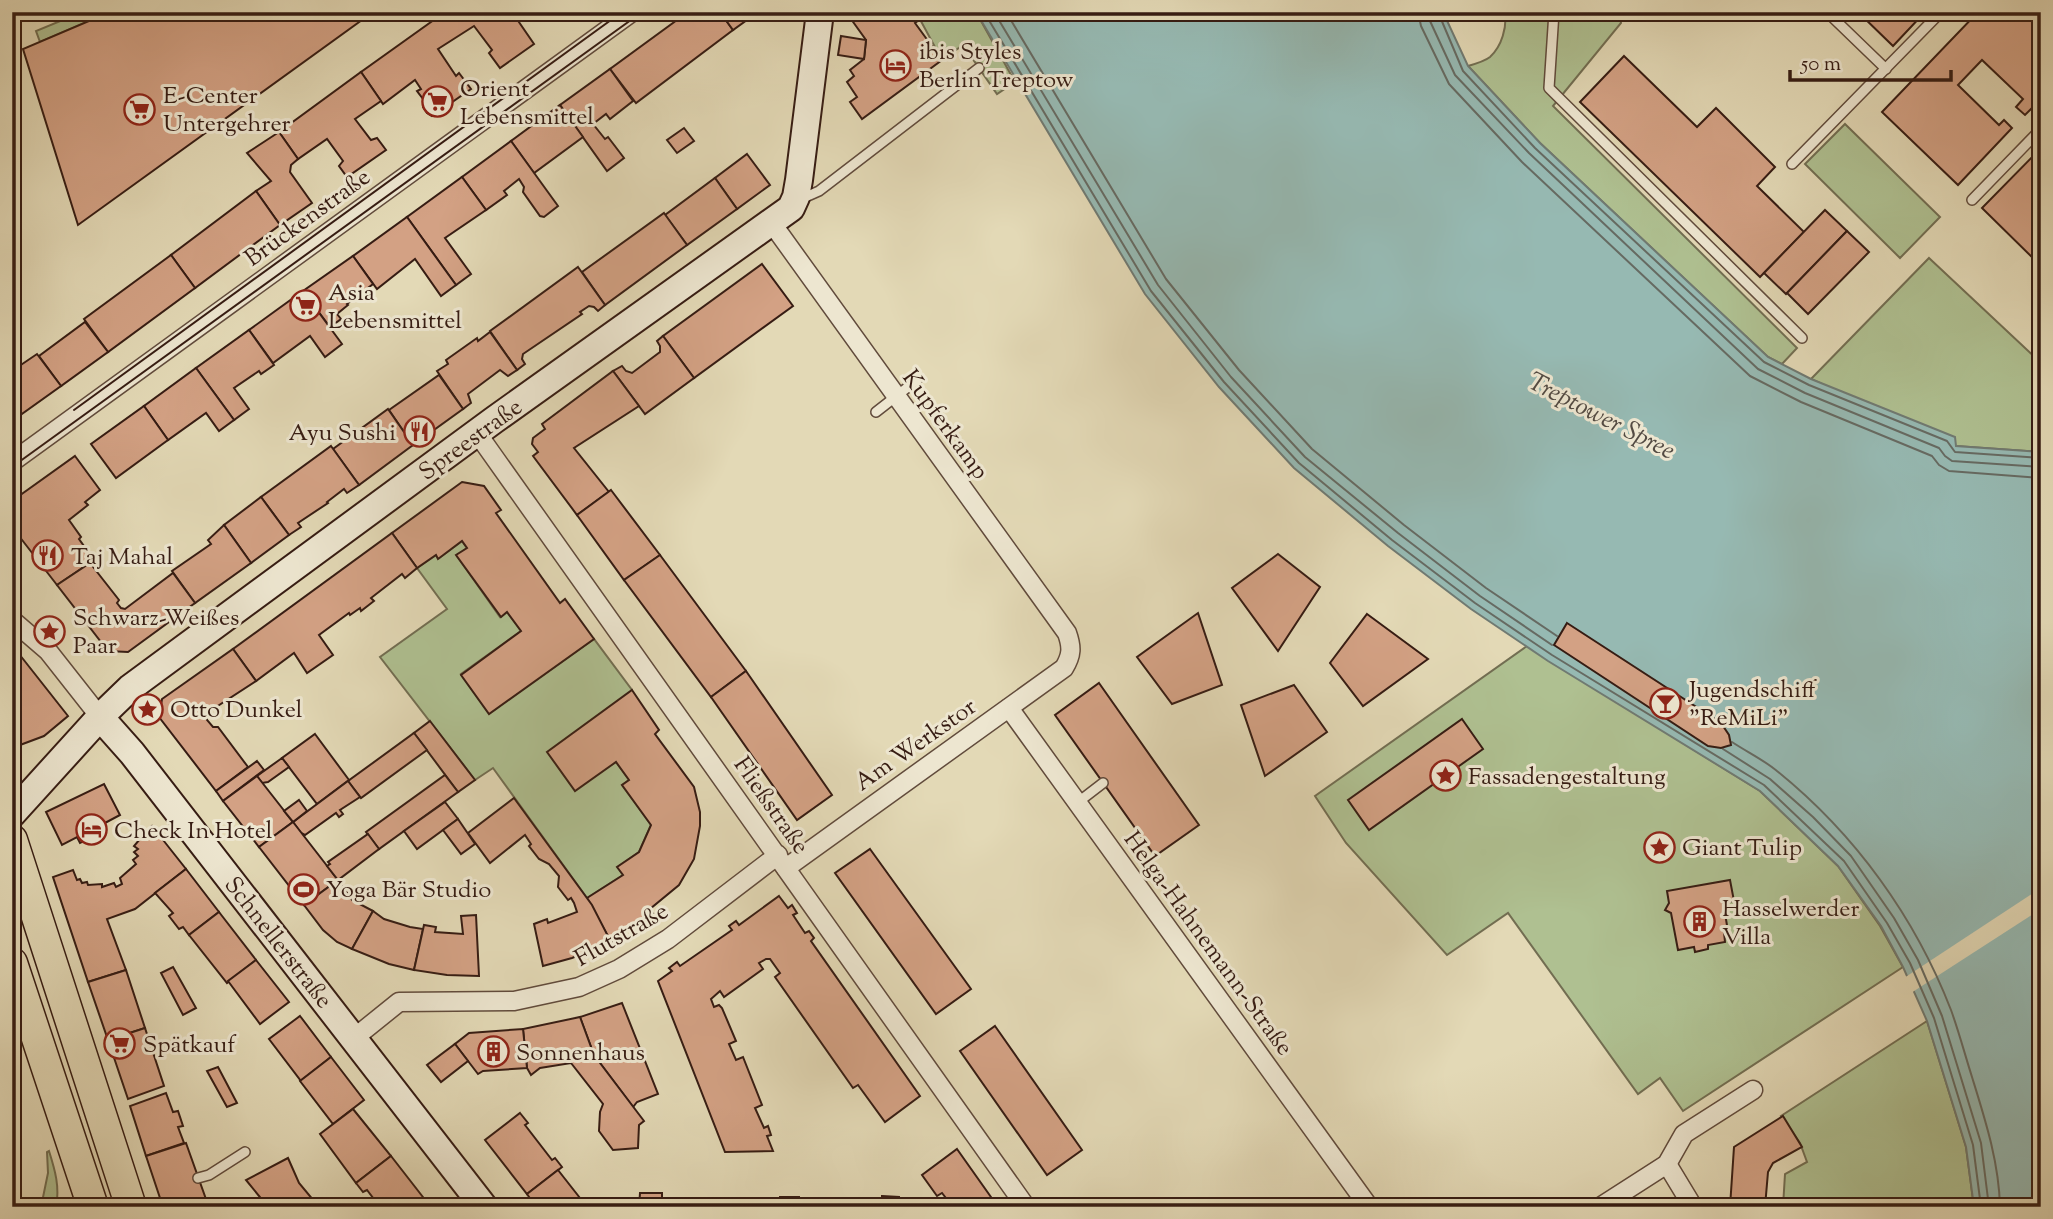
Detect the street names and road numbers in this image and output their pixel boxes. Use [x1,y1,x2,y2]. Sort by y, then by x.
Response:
street label: Brückenstraße [238,161,378,276]
street label: Kupferkamp [893,363,996,487]
street label: Spreestraße [412,391,530,490]
street label: Am Werkstor [848,691,984,800]
street label: Fließstraße [724,750,816,862]
street label: Helga-Hahnemann-Straße [1114,825,1300,1063]
street label: Schnellerstraße [215,870,340,1016]
street label: Flutstraße [569,895,675,976]

